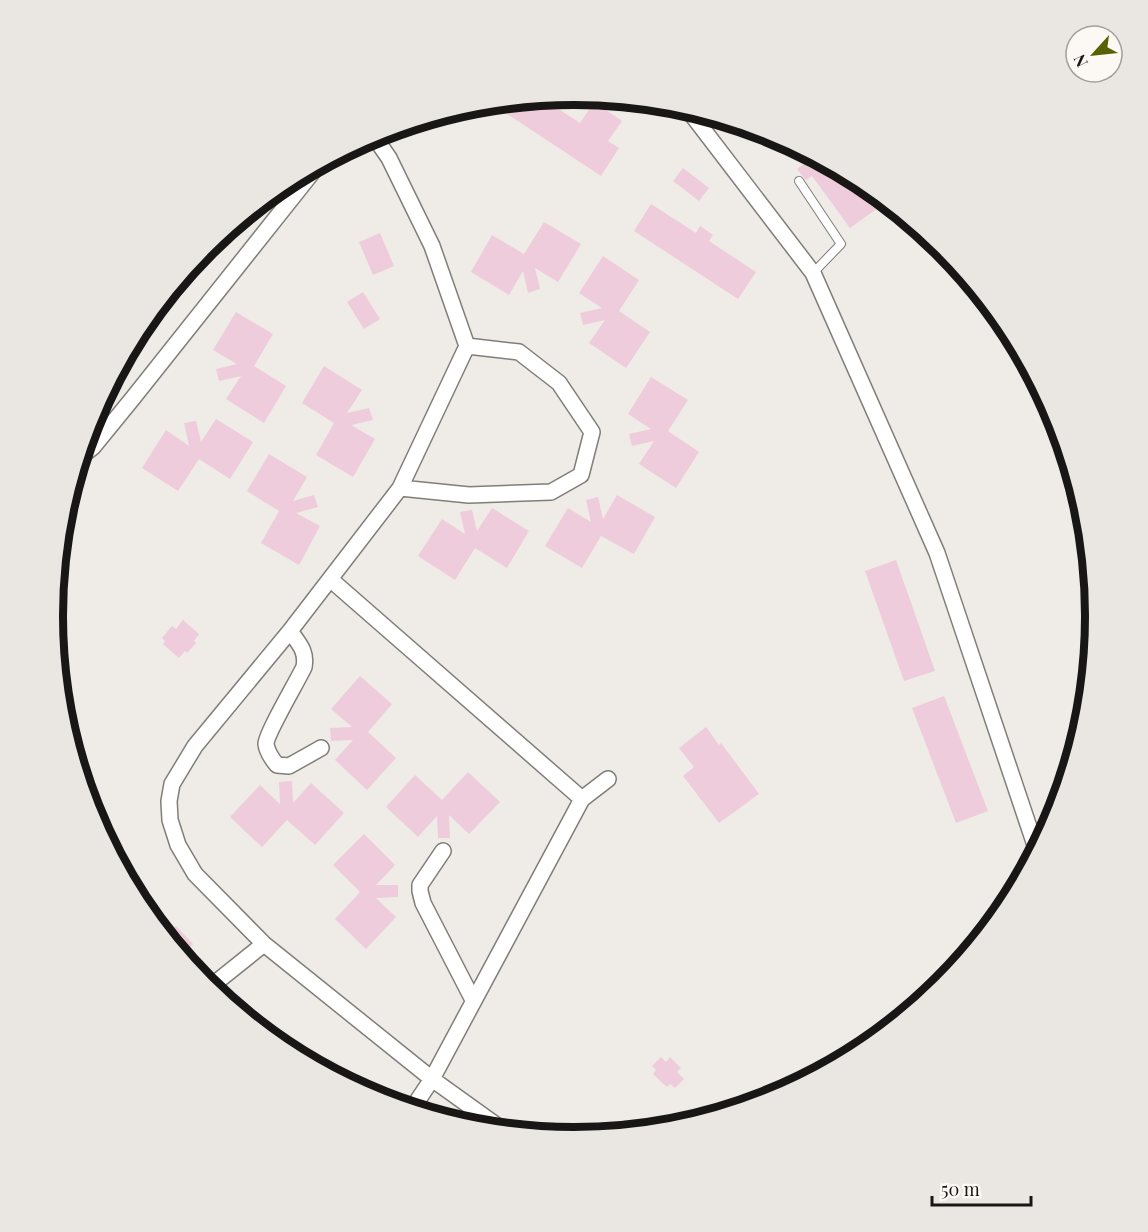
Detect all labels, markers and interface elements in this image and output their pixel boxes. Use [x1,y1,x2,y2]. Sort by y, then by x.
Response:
north arrow [1064,24,1124,84]
text: N [1068,51,1092,71]
scale bar [932,1169,1031,1207]
text: 50 m [941,1177,980,1201]

